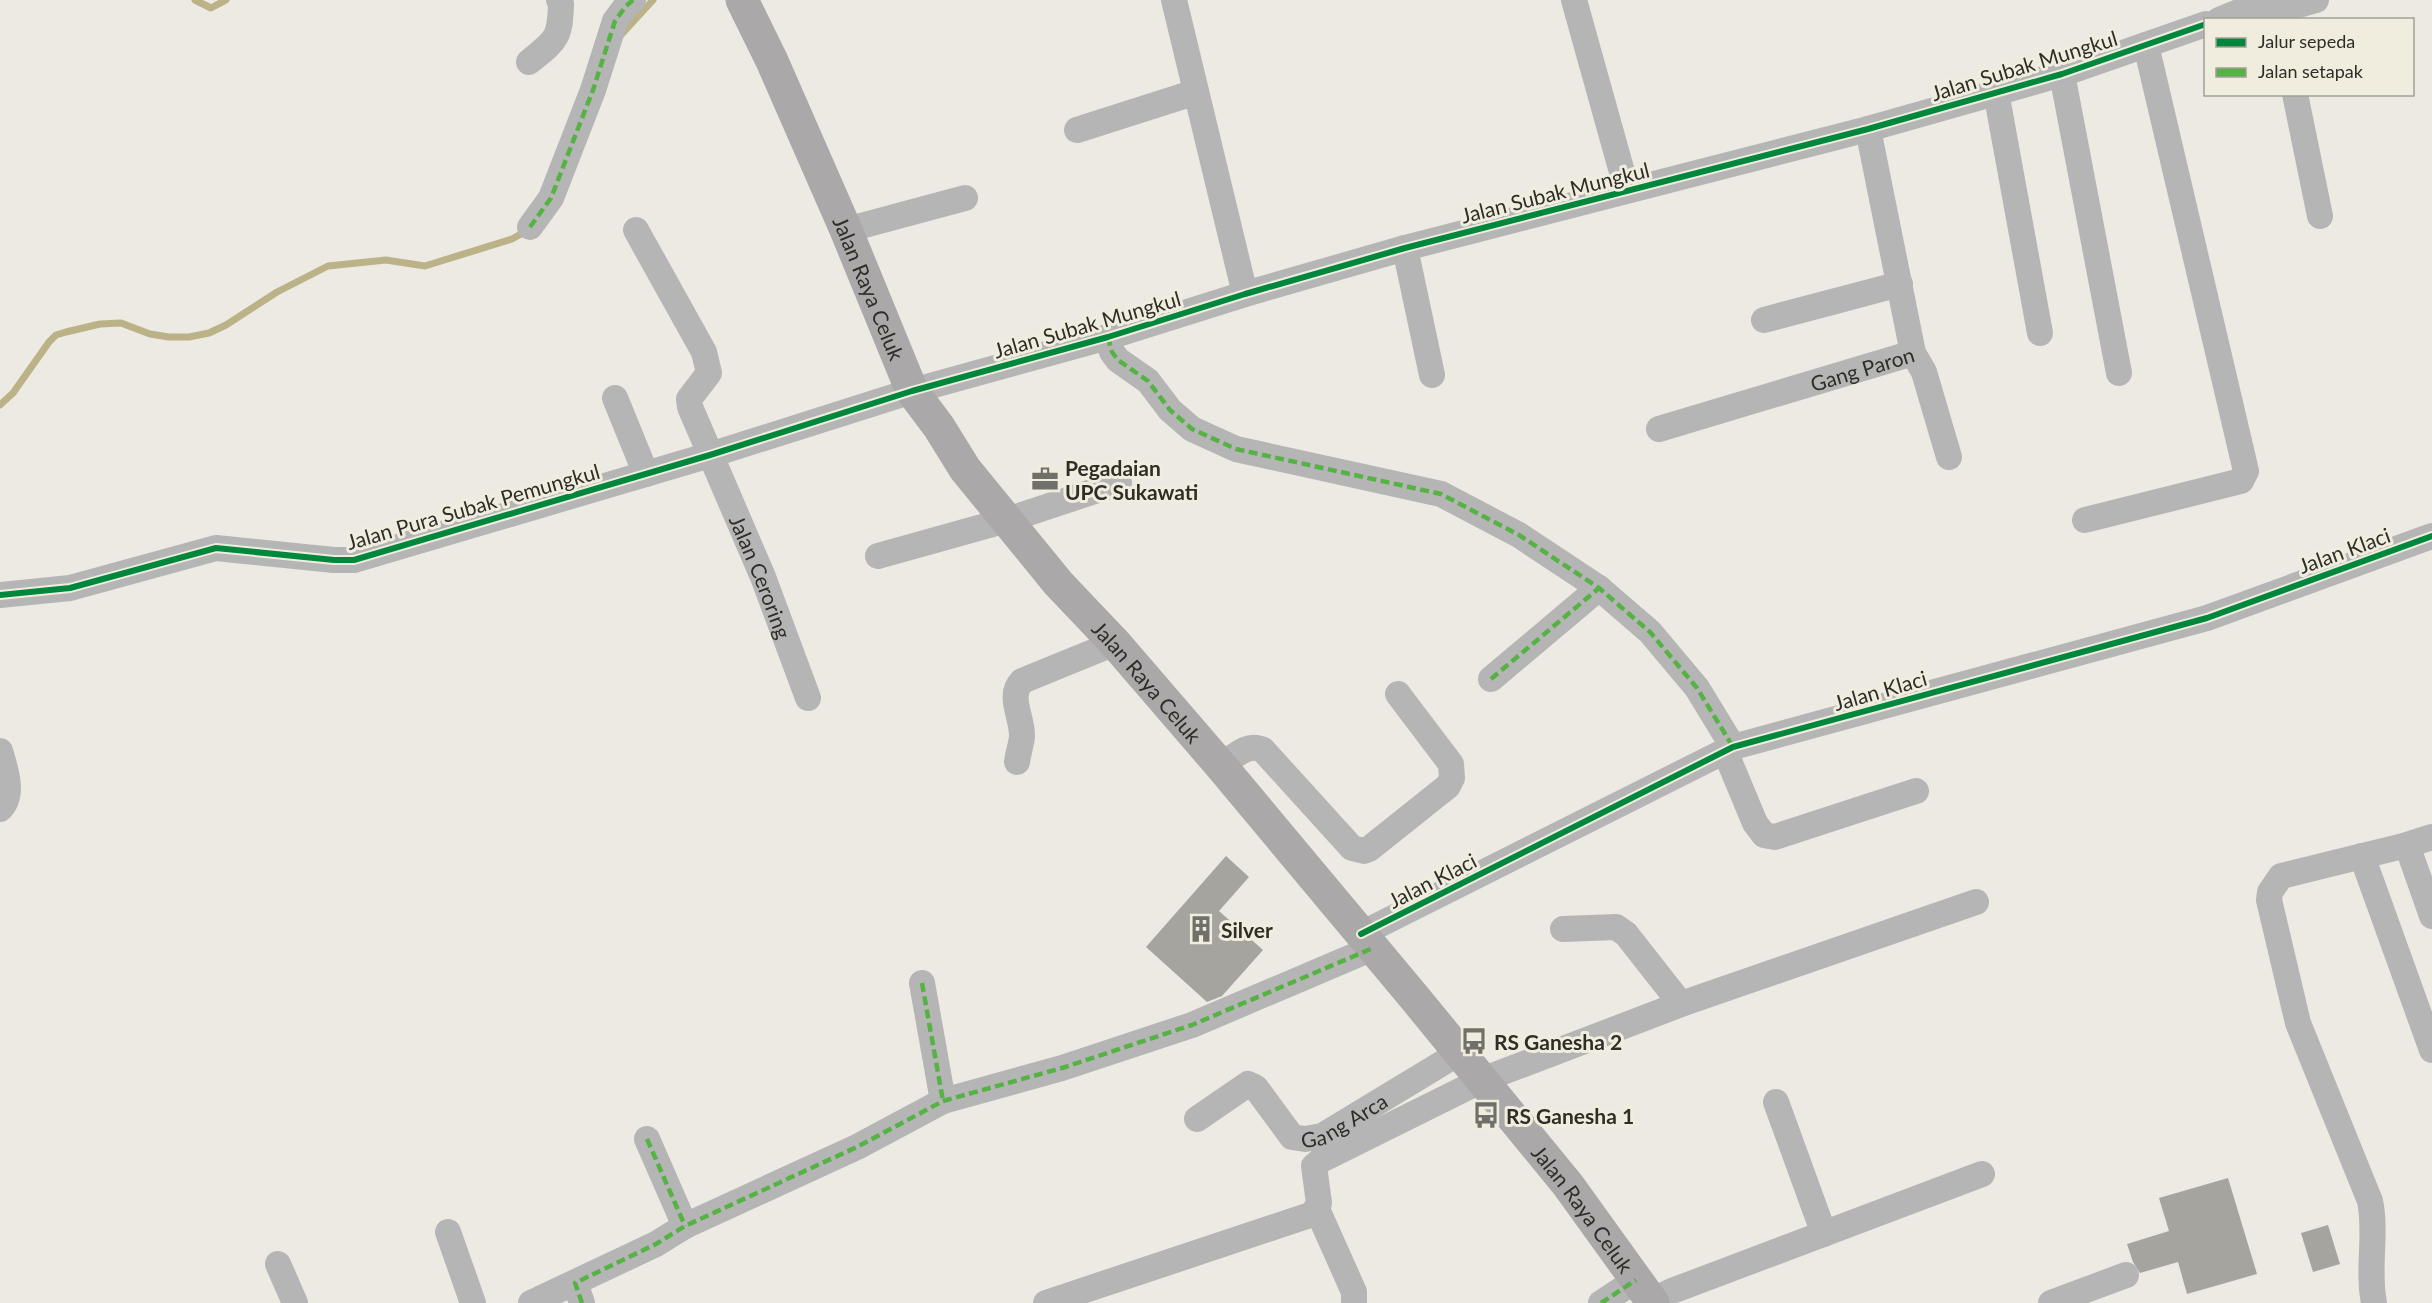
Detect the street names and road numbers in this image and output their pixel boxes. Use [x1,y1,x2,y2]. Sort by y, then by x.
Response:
street label: Jalan Subak Mungkul [1928,25,2120,105]
street label: Jalan Subak Mungkul [1458,156,1652,228]
street label: Jalan Raya Celuk [829,212,910,364]
street label: Jalan Subak Mungkul [991,285,1183,363]
street label: Gang Paron [1807,341,1917,396]
street label: Jalan Pura Subak Pemungkul [344,458,602,554]
street label: Jalan Ceroring [725,511,797,642]
street label: Jalan Klaci [2295,522,2393,578]
street label: Jalan Raya Celuk [1088,615,1208,748]
street label: Jalan Klaci [1831,665,1929,715]
street label: Jalan Klaci [1384,847,1480,913]
street label: Gang Arca [1299,1087,1391,1152]
street label: Jalan Raya Celuk [1527,1139,1639,1277]

